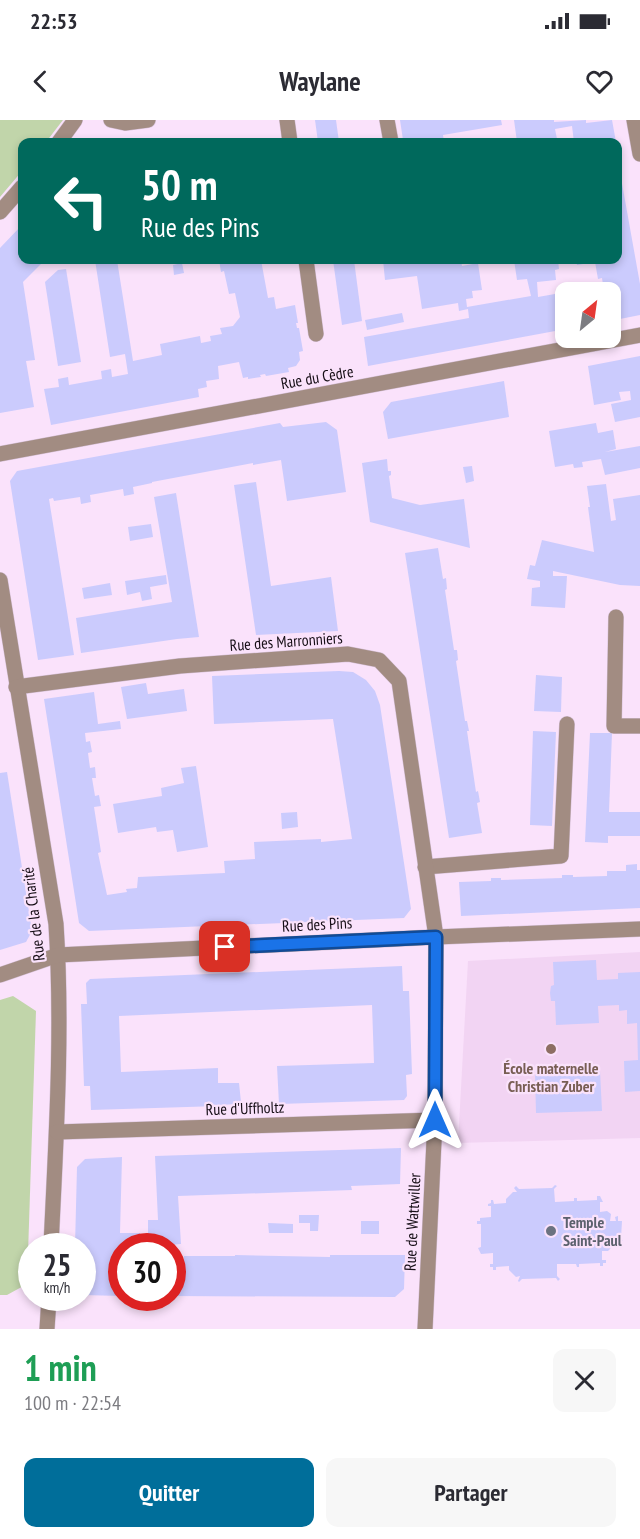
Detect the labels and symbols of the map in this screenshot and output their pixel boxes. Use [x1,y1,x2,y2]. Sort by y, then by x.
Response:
north arrow [555,282,621,348]
street label: Rue du Cèdre [279,361,355,393]
street label: Rue des Marronniers [229,627,343,655]
street label: Rue de la Charité [17,866,49,962]
street label: Rue des Pins [281,912,353,936]
pin [199,921,250,972]
marker: École maternelle Christian Zuber [544,1042,558,1056]
place label: École maternelle Christian Zuber [503,1058,599,1096]
position arrow [403,1088,467,1152]
street label: Rue d'Uffholtz [205,1097,285,1119]
street label: Rue de Wattwiller [399,1172,425,1271]
place label: Temple Saint-Paul [563,1212,622,1250]
marker: Temple Saint-Paul [544,1224,558,1238]
speed limit sign: 30 [108,1233,186,1311]

